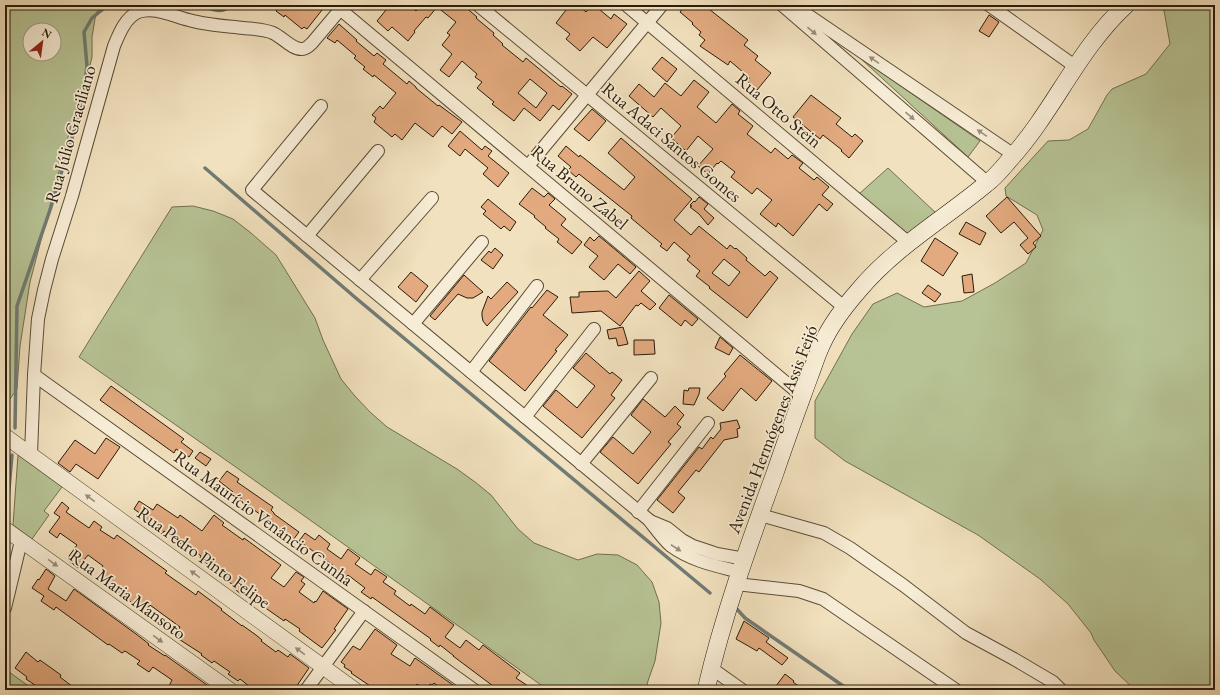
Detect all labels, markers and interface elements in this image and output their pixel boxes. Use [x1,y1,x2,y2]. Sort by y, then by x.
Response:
north arrow [22,22,62,62]
text: N [40,25,54,42]
one-way arrow [806,26,817,35]
one-way arrow [869,56,879,64]
street label: Rua Júlio Graciliano [39,62,101,206]
street label: Rua Otto Stein [731,67,827,153]
street label: Rua Adaci Santos Gomes [598,77,747,207]
one-way arrow [905,111,915,120]
one-way arrow [976,129,987,137]
street label: Rua Bruno Zabel [527,140,633,234]
street label: Avenida Hermógenes Assis Feijó [721,321,823,538]
street label: Rua Maurício Venâncio Cunha [170,445,359,591]
one-way arrow [85,494,95,502]
street label: Rua Pedro Pinto Felipe [133,501,275,613]
street label: Rua Maria Mansoto [65,544,191,644]
one-way arrow [671,544,681,552]
one-way arrow [47,559,58,567]
one-way arrow [190,570,201,578]
one-way arrow [153,635,164,643]
one-way arrow [295,647,306,655]

